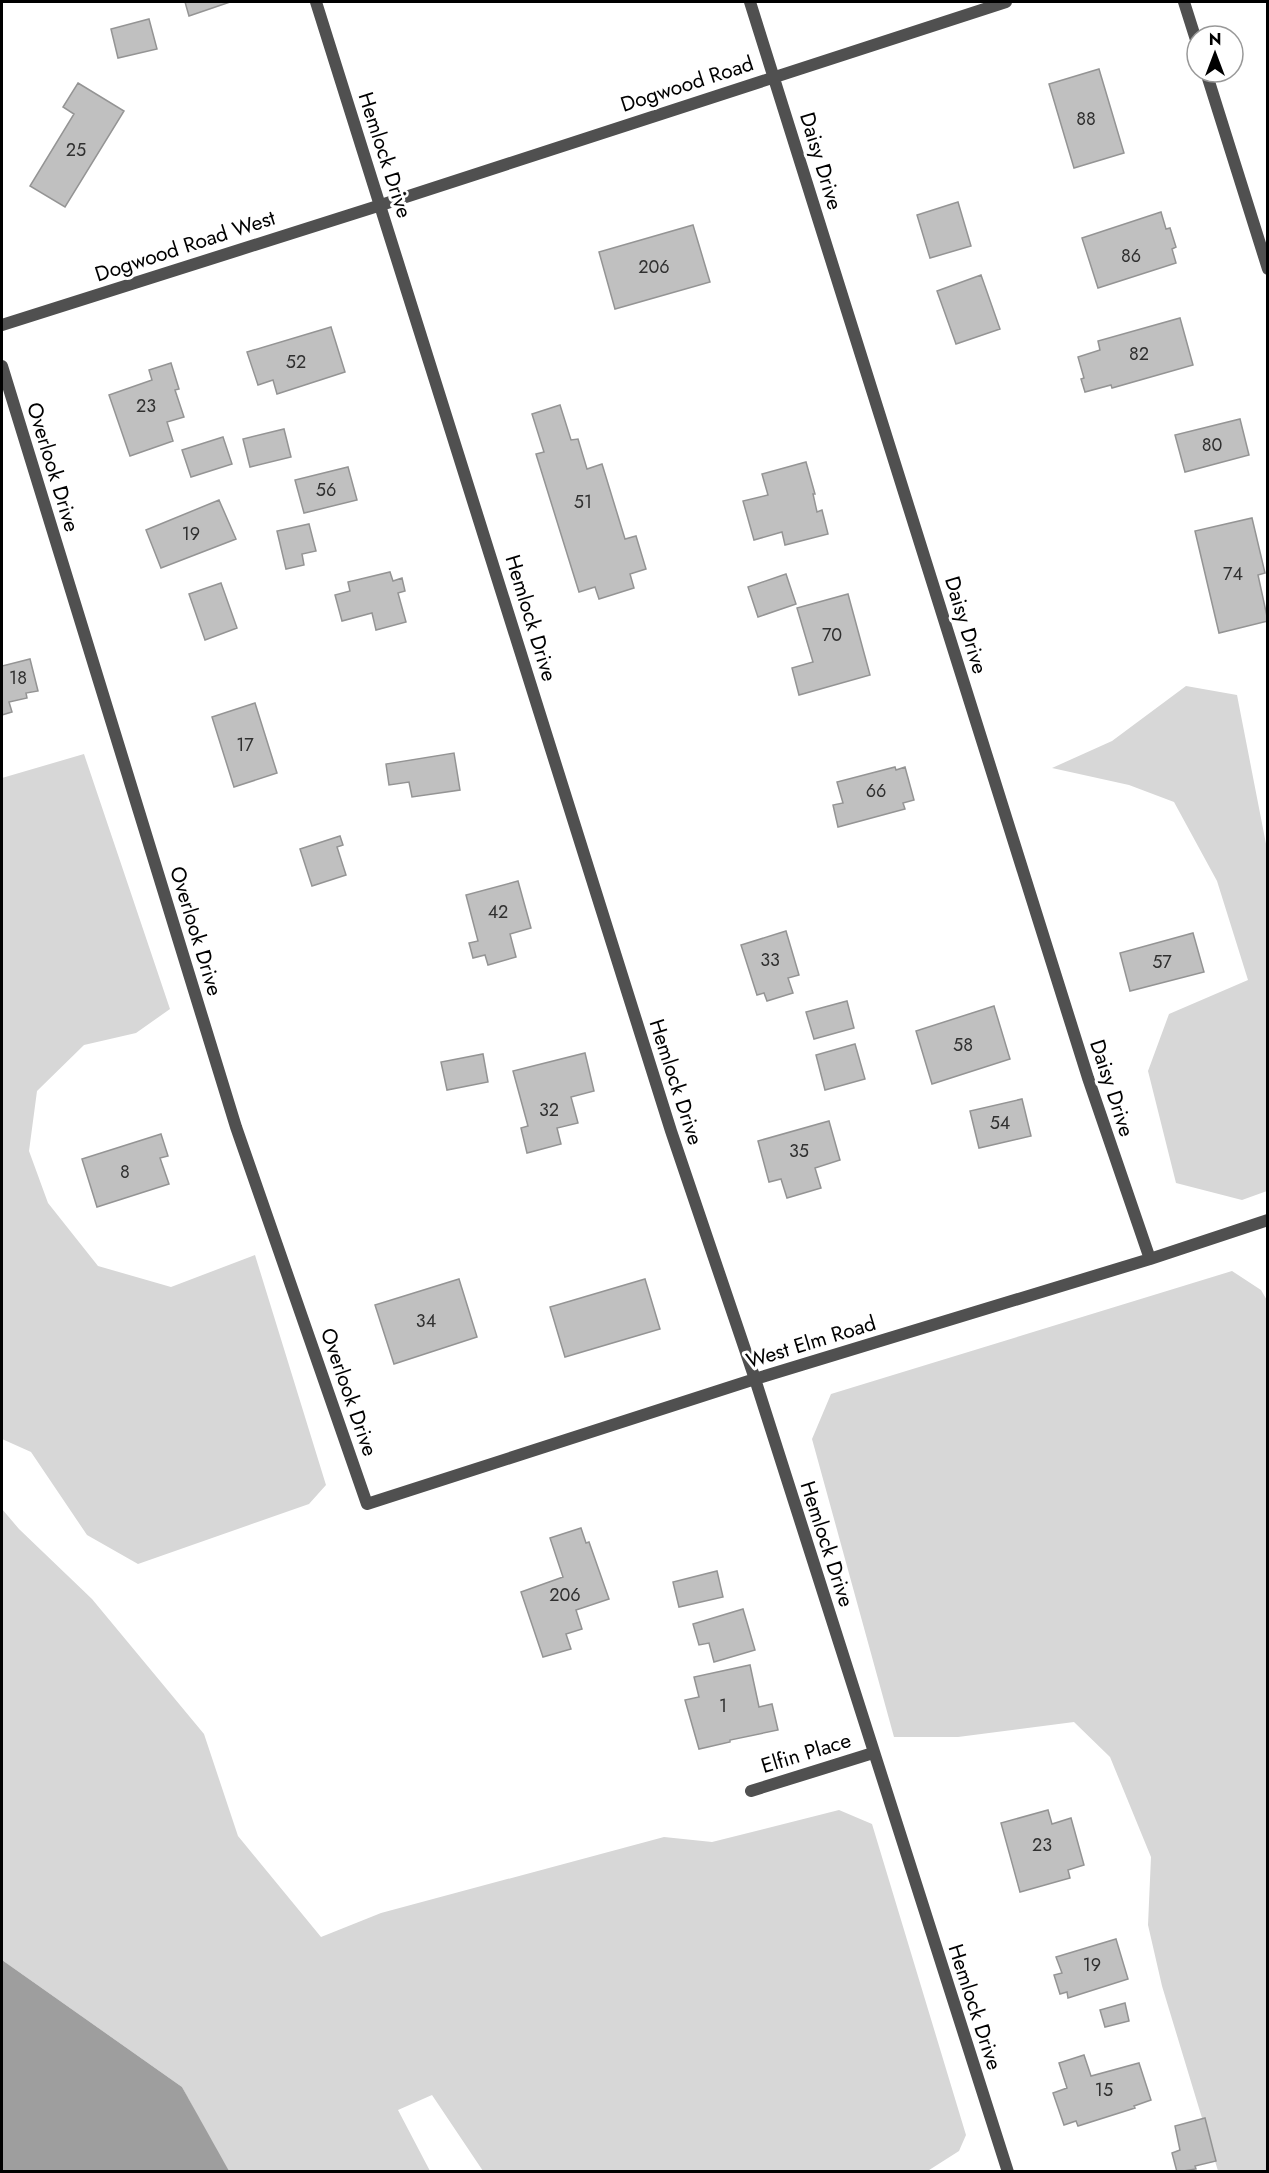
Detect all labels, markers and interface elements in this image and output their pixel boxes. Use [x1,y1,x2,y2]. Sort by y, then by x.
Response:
north arrow [1185,24,1245,84]
text: N [1209,28,1221,51]
street label: Dogwood Road [617,48,757,120]
street label: Hemlock Drive [351,88,420,222]
house number: 88 [1076,106,1096,132]
street label: Daisy Drive [792,109,850,214]
house number: 25 [66,137,86,163]
street label: Dogwood Road West [91,203,279,289]
house number: 86 [1121,243,1141,269]
house number: 206 [638,254,670,280]
house number: 82 [1129,341,1149,367]
house number: 52 [286,349,306,375]
house number: 23 [136,393,156,419]
street label: Overlook Drive [19,399,87,536]
house number: 80 [1202,432,1223,458]
house number: 56 [316,477,336,503]
house number: 51 [574,489,592,515]
house number: 19 [182,521,200,547]
street label: Hemlock Drive [498,551,565,685]
house number: 74 [1223,561,1243,587]
street label: Daisy Drive [937,573,995,678]
house number: 70 [822,622,842,648]
house number: 18 [9,665,27,691]
house number: 17 [236,732,254,758]
house number: 66 [866,778,886,804]
street label: Overlook Drive [162,863,230,1000]
house number: 42 [488,899,508,925]
house number: 33 [760,947,780,973]
house number: 57 [1152,949,1172,975]
street label: Hemlock Drive [642,1015,711,1149]
house number: 58 [953,1032,973,1058]
street label: Daisy Drive [1082,1036,1142,1141]
house number: 32 [539,1097,559,1123]
house number: 54 [990,1110,1010,1136]
house number: 35 [789,1138,809,1164]
house number: 8 [120,1159,130,1185]
house number: 34 [416,1308,436,1334]
street label: West Elm Road [742,1308,880,1376]
street label: Overlook Drive [313,1324,385,1460]
street label: Hemlock Drive [793,1477,862,1611]
house number: 206 [549,1582,581,1608]
house number: 1 [719,1693,727,1719]
street label: Elfin Place [757,1725,855,1781]
house number: 23 [1032,1832,1052,1858]
street label: Hemlock Drive [941,1940,1010,2074]
house number: 19 [1083,1952,1101,1978]
house number: 15 [1095,2077,1113,2103]

